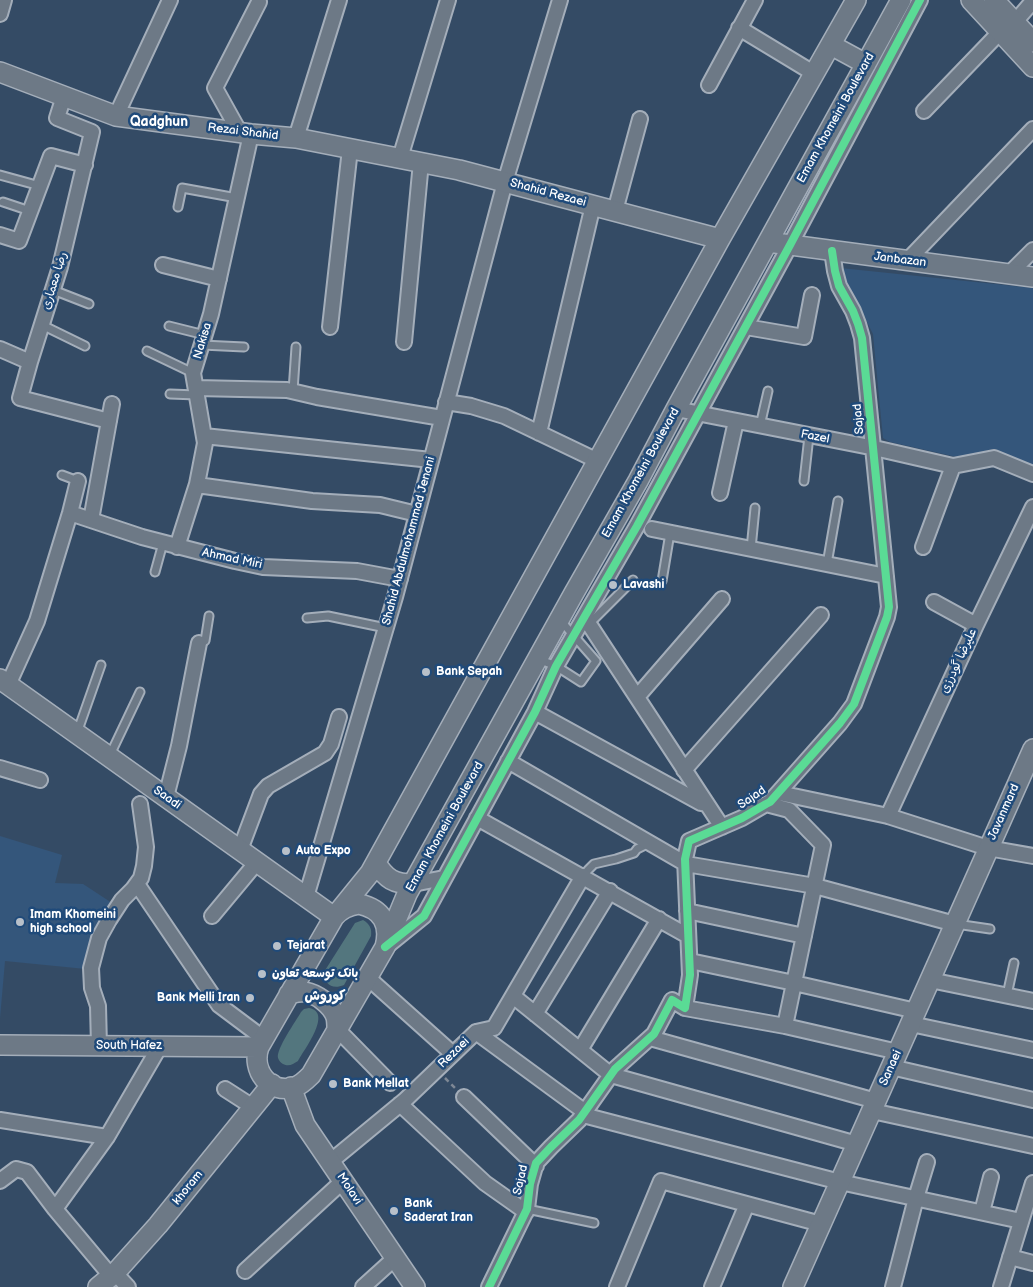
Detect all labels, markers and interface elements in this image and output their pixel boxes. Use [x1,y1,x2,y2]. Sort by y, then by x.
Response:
street label: Emam Khomeini Boulevard [794,51,878,185]
district label: Qadghun [130,114,188,130]
street label: Rezai Shahid [207,121,279,143]
street label: Shahid Rezaei [508,176,588,210]
street label: رضا معماری [39,250,71,312]
street label: Janbazan [873,250,927,270]
street label: Nakisa [191,321,215,361]
street label: Sajad [850,403,868,435]
street label: Emam Khomeini Boulevard [599,406,683,540]
street label: Fazel [799,427,831,447]
street label: Shahid Abdulmohammad Jenani [380,455,438,627]
street label: Ahmad Miri [201,546,263,572]
place label: Lavashi [623,578,664,592]
marker: Lavashi [607,579,619,591]
street label: علیرضا گودرزی [938,626,980,696]
place label: Bank Sepah [436,665,502,679]
marker: Bank Sepah [420,666,432,678]
street label: Emam Khomeini Boulevard [403,760,487,894]
street label: Javanmard [985,782,1023,842]
street label: Saadi [150,783,184,813]
street label: Sajad [735,783,769,813]
place label: Auto Expo [296,844,351,858]
marker: Auto Expo [280,845,292,857]
place label: Imam Khomeini high school [30,908,116,936]
marker: Imam Khomeini high school [14,916,26,928]
place label: Tejarat [287,939,325,953]
marker: Tejarat [271,940,283,952]
place label: بانک توسعه تعاون [272,967,358,981]
marker: بانک توسعه تعاون [256,968,268,980]
district label: کوروش [304,988,346,1004]
place label: Bank Melli Iran [157,991,240,1005]
marker: Bank Melli Iran [244,992,256,1004]
street label: Rezaei [435,1035,473,1071]
street label: South Hafez [96,1039,162,1053]
street label: Sanaei [877,1048,905,1088]
place label: Bank Mellat [343,1077,409,1091]
marker: Bank Mellat [327,1078,339,1090]
street label: Sajad [511,1163,531,1197]
street label: khoram [170,1168,206,1208]
street label: Molavi [333,1170,365,1208]
place label: Bank Saderat Iran [404,1197,473,1225]
marker: Bank Saderat Iran [388,1205,400,1217]

